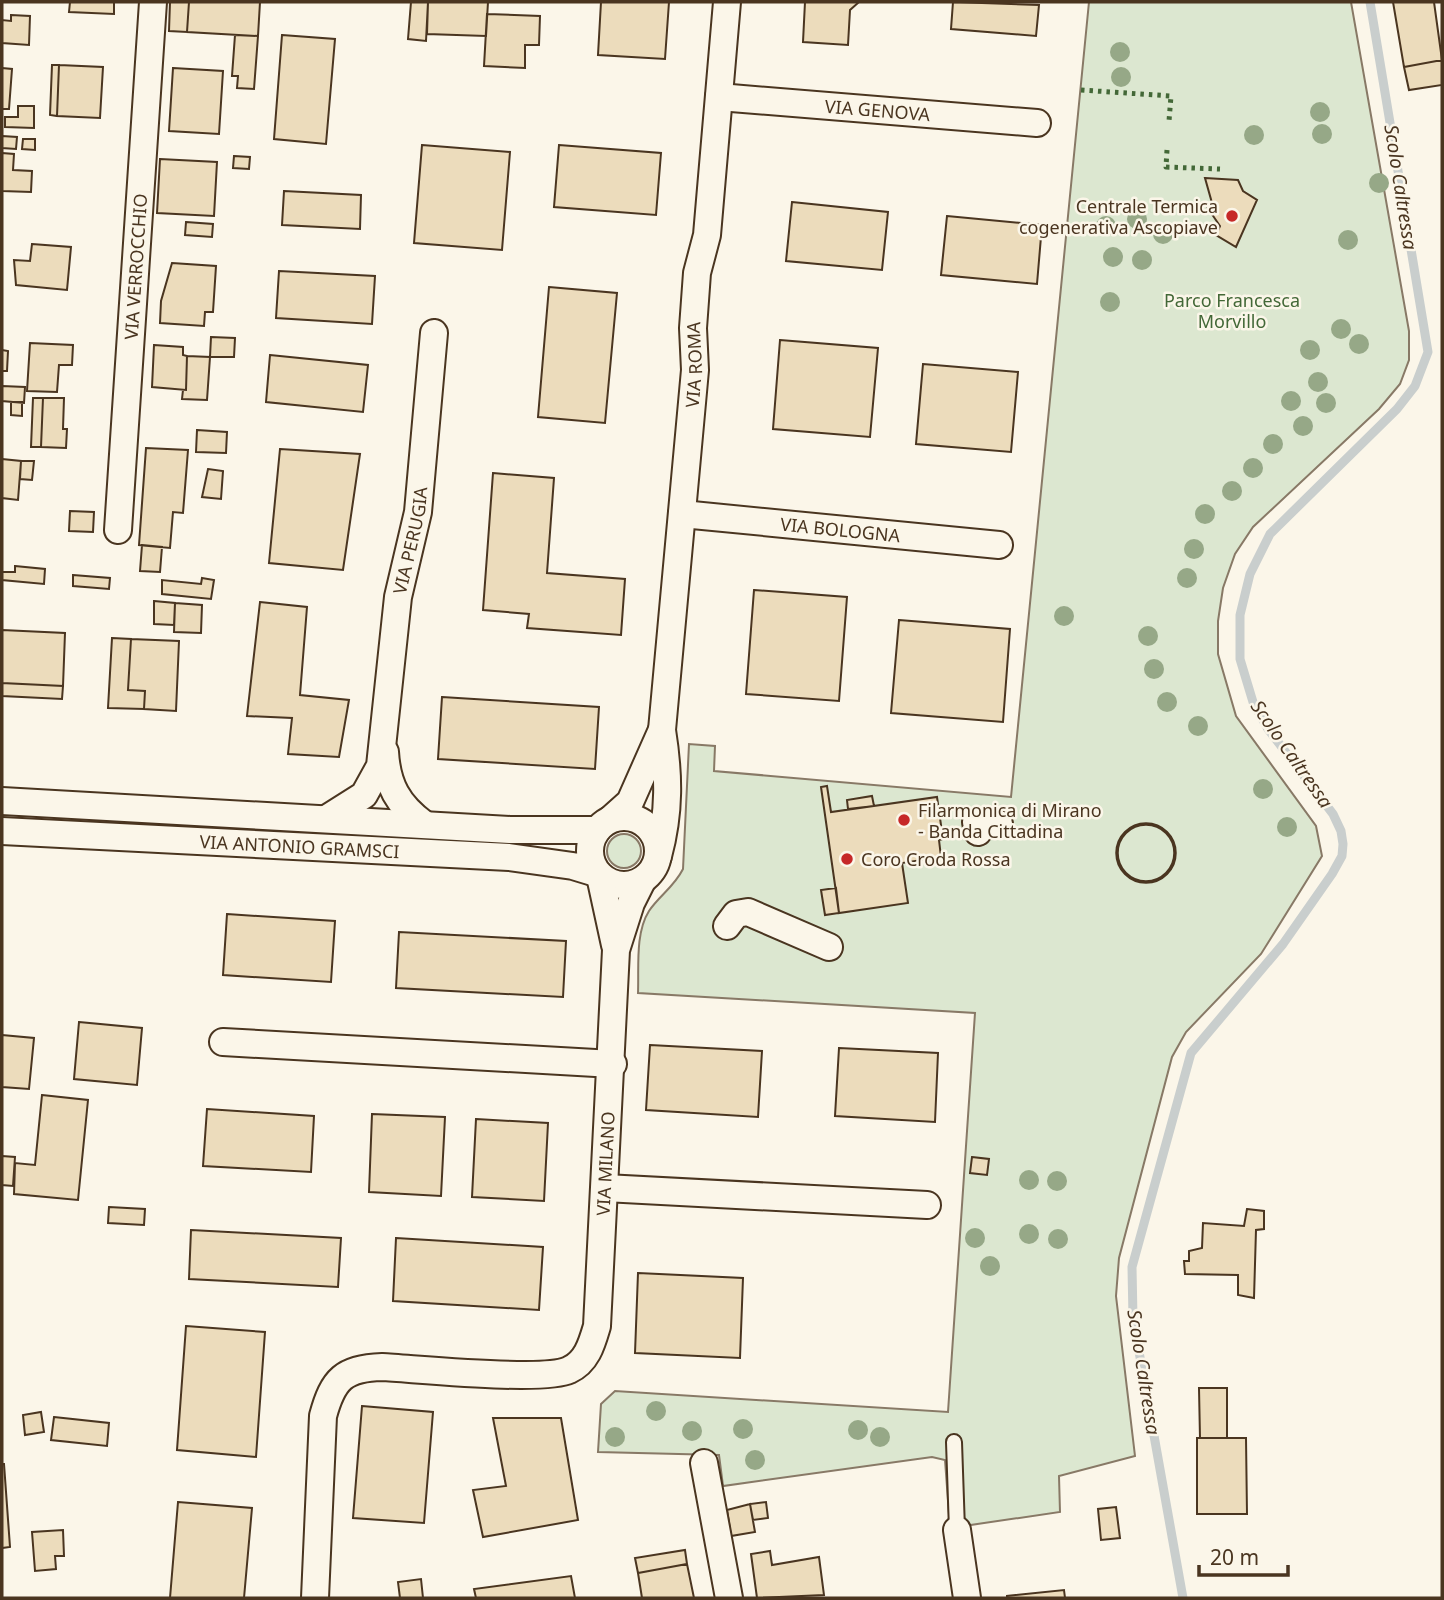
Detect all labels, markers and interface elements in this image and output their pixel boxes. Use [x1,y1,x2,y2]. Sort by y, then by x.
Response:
street label: VIA GENOVA [824,94,931,126]
water label: Scolo Caltressa [1378,123,1424,252]
street label: VIA VERROCCHIO [119,193,152,340]
place label: Centrale Termica cogenerativa Ascopiave [1019,194,1218,239]
marker: Centrale Termica cogenerativa Ascopiave [1224,208,1240,224]
park label: Parco Francesca Morvillo [1164,288,1300,333]
street label: VIA ROMA [680,320,707,409]
street label: VIA PERUGIA [387,485,432,596]
street label: VIA BOLOGNA [779,512,902,547]
water label: Scolo Caltressa [1245,695,1339,813]
place label: Filarmonica di Mirano - Banda Cittadina [918,798,1102,843]
marker: Filarmonica di Mirano - Banda Cittadina [896,812,912,828]
street label: VIA ANTONIO GRAMSCI [199,829,400,863]
place label: Coro Croda Rossa [861,847,1011,871]
marker: Coro Croda Rossa [839,851,855,867]
street label: VIA MILANO [591,1111,620,1216]
water label: Scolo Caltressa [1121,1308,1167,1437]
scale bar [1199,1534,1288,1578]
text: 20 m [1210,1543,1259,1571]

